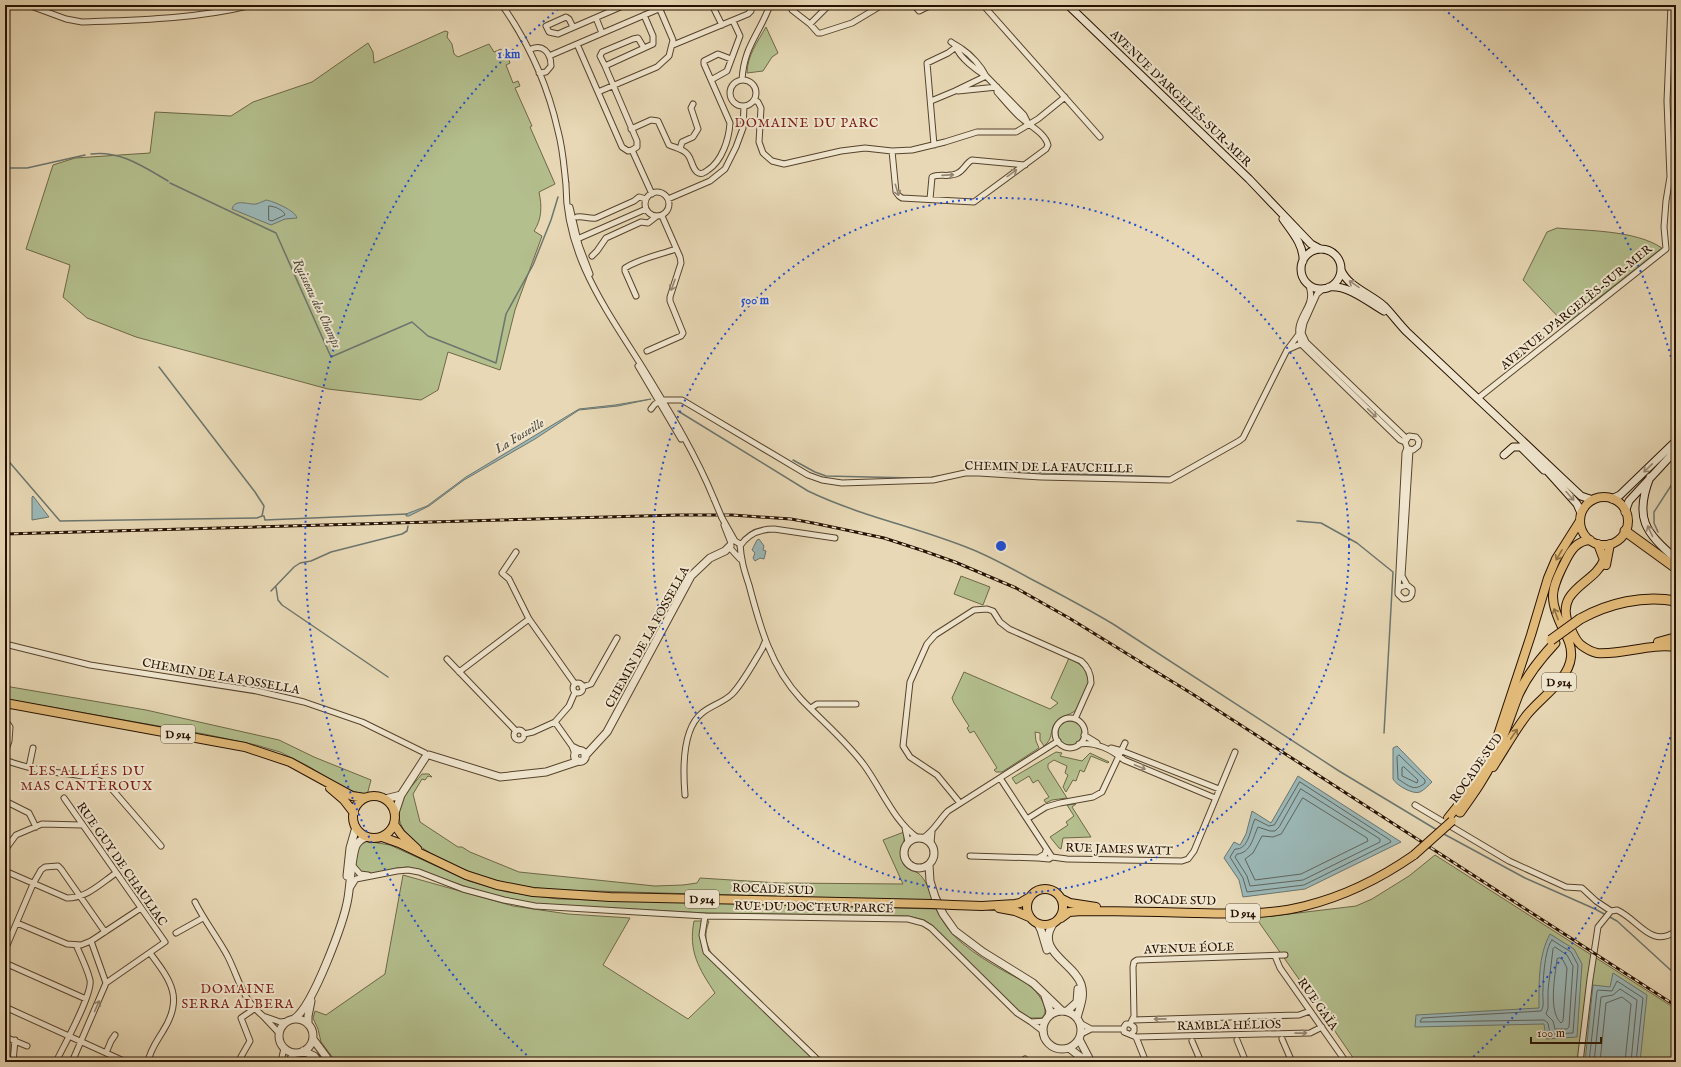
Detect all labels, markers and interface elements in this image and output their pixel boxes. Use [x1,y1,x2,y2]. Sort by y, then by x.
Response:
street label: AVENUE D'ARGELÈS-SUR-MER [1106,25,1256,171]
text: 1 km [498,47,521,62]
district label: DOMAINE DU PARC [735,115,879,132]
one-way arrow [1007,169,1018,178]
one-way arrow [941,171,954,178]
one-way arrow [894,183,901,196]
street label: AVENUE D'ARGELÈS-SUR-MER [1496,240,1656,374]
water label: Ruisseau des Champs [288,256,345,351]
one-way arrow [669,279,676,292]
one-way arrow [1349,280,1360,288]
text: 500 m [741,293,770,308]
one-way arrow [1367,408,1377,418]
water label: La Fosseille [491,415,548,458]
street label: CHEMIN DE LA FAUCEILLE [964,459,1133,476]
one-way arrow [1643,463,1653,473]
one-way arrow [1565,491,1574,501]
one-way arrow [1646,525,1653,537]
centre of rings [994,539,1008,553]
one-way arrow [1555,549,1563,561]
street label: CHEMIN DE LA FOSSELLA [602,563,693,711]
one-way arrow [1552,609,1560,621]
street label: CHEMIN DE LA FOSSELLA [141,655,302,698]
road number: D 914 [1542,673,1576,691]
road number: D 914 [161,725,195,743]
one-way arrow [1510,729,1518,740]
street label: ROCADE SUD [1447,730,1506,806]
district label: LES ALLÉES DU MAS CANTEROUX [20,763,154,795]
one-way arrow [1134,764,1146,771]
street label: RUE GUY DE CHAULIAC [73,800,170,929]
street label: RUE JAMES WATT [1065,840,1173,860]
street label: ROCADE SUD [732,881,814,898]
road number: D 914 [685,890,719,908]
street label: ROCADE SUD [1134,892,1216,909]
street label: RUE DU DOCTEUR PARCÉ [734,898,894,916]
road number: D 914 [1226,904,1260,922]
street label: AVENUE ÉOLE [1143,938,1234,958]
street label: RUE GAÏA [1294,975,1342,1034]
district label: DOMAINE SERRA ALBERA [181,981,295,1013]
one-way arrow [94,1000,102,1012]
one-way arrow [1154,1015,1167,1023]
street label: RAMBLA HÉLIOS [1177,1016,1281,1034]
scale bar [1531,1019,1601,1045]
text: 100 m [1537,1026,1565,1041]
one-way arrow [1294,1029,1307,1037]

